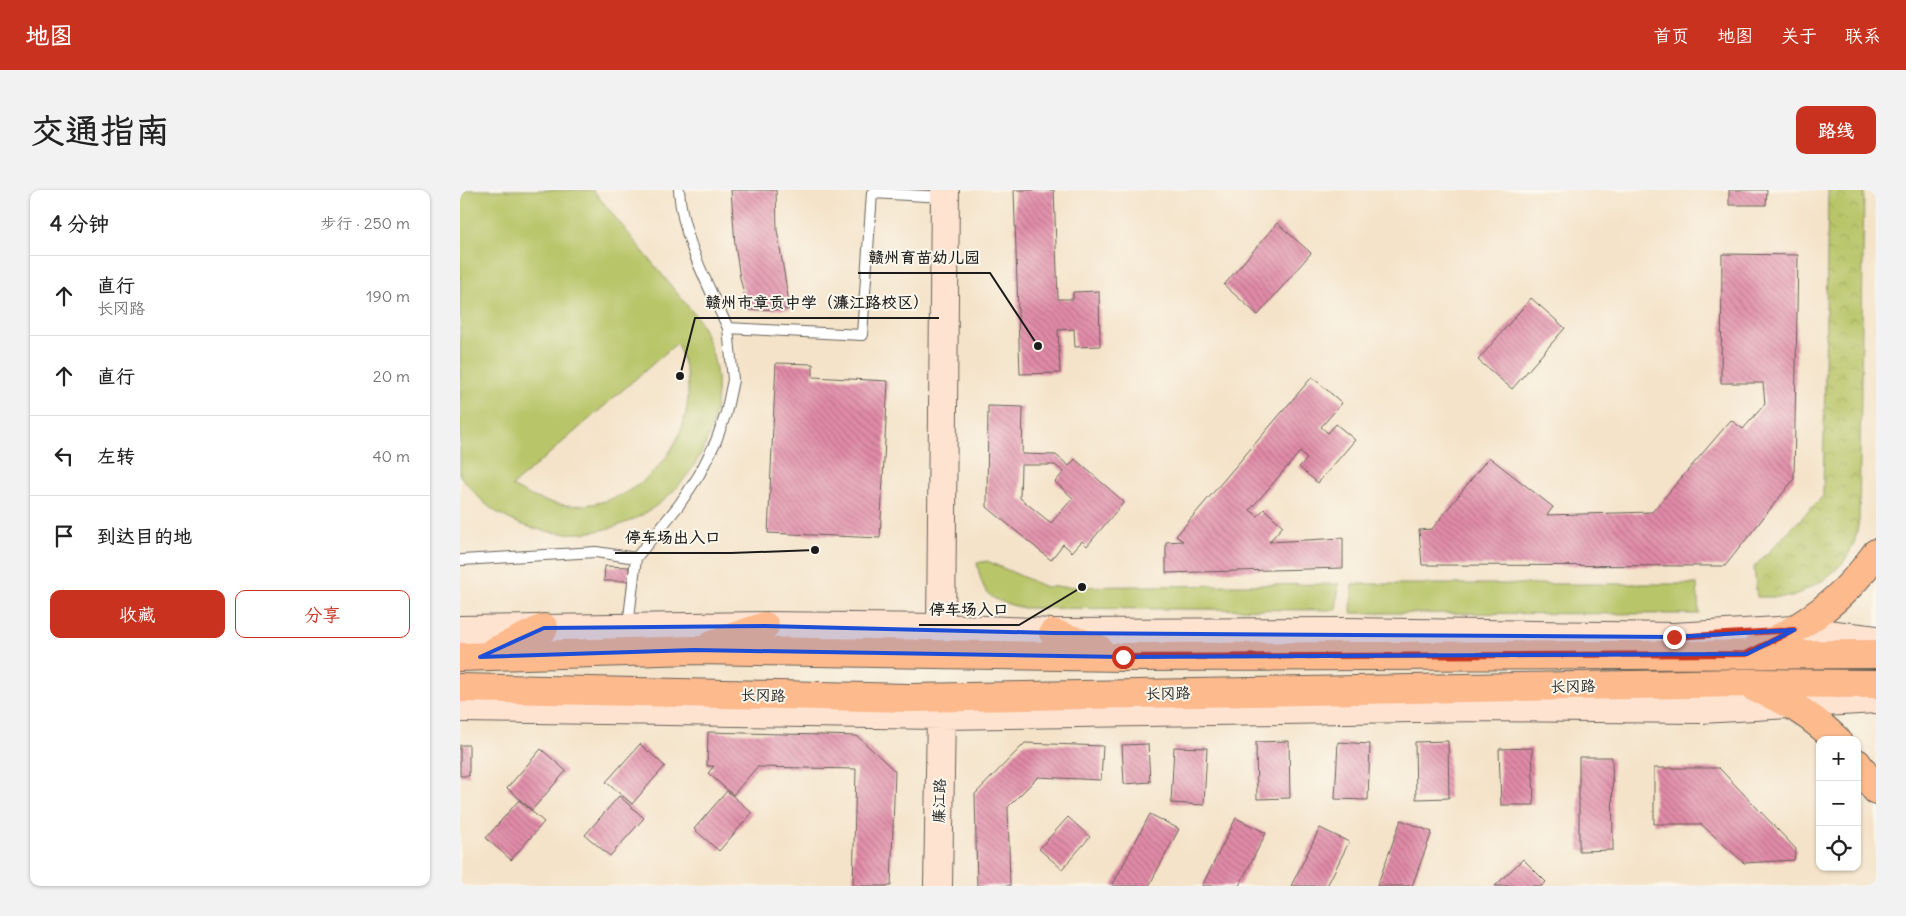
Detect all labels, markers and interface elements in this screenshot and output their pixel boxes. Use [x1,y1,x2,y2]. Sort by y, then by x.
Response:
text: 地图 [25,20,73,50]
text: 首页 [1653,24,1689,47]
text: 地图 [1717,24,1753,47]
text: 关于 [1781,24,1817,47]
text: 联系 [1845,24,1881,47]
button: 路线 [1796,106,1876,154]
text: 交通指南 [30,108,170,152]
text: 4 分钟 [50,210,109,237]
text: 步行 · 250 m [320,213,410,233]
callout: 赣州育苗幼儿园 [858,242,990,273]
text: 赣州育苗幼儿园 [868,247,980,267]
text: 直行 [97,273,135,297]
icon: ahead [50,282,78,310]
text: 190 m [366,286,410,306]
callout: 赣州市章贡中学（濂江路校区） [695,287,939,318]
text: 赣州市章贡中学（濂江路校区） [705,292,929,312]
text: 长冈路 [97,298,145,318]
icon: ahead [50,362,78,390]
text: 直行 [97,364,135,388]
text: 20 m [373,366,410,386]
icon: left [50,442,78,470]
text: 左转 [97,444,135,468]
text: 40 m [372,446,410,466]
icon: arrive [50,522,78,550]
callout: 停车场出入口 [615,522,731,553]
text: 到达目的地 [97,524,192,548]
text: 停车场出入口 [625,527,721,547]
button: 收藏 [50,590,225,638]
button: 分享 [235,590,410,638]
callout: 停车场入口 [919,594,1019,625]
text: 停车场入口 [929,599,1009,619]
route end [1663,626,1686,649]
route start [1112,646,1135,669]
street label: 长冈路 [1550,676,1596,696]
street label: 长冈路 [1145,683,1191,703]
street label: 长冈路 [740,685,786,705]
map controls [1816,736,1861,871]
button: + [1816,736,1861,781]
street label: 廉江路 [929,778,949,824]
button: − [1816,781,1861,826]
button: locate [1816,826,1861,871]

